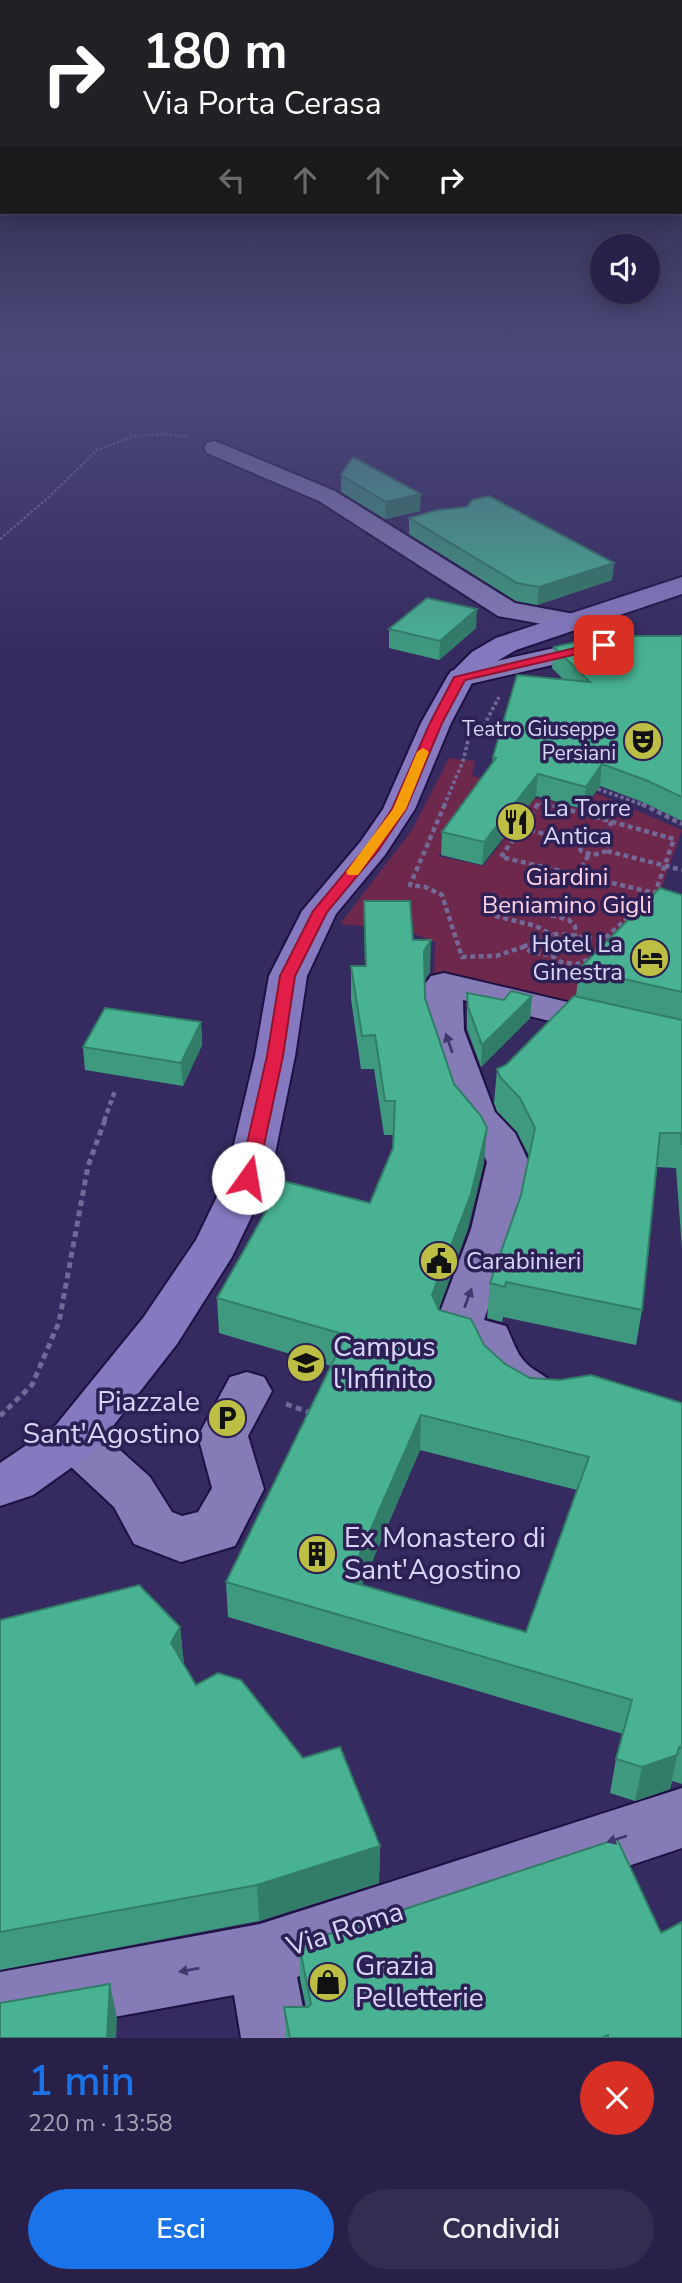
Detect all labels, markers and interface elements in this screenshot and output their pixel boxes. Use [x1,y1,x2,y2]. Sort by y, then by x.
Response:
text: 180 m [143,18,287,85]
icon: right [28,28,119,119]
text: Via Porta Cerasa [143,82,382,125]
icon: left [213,161,251,199]
icon: ahead [286,161,324,199]
icon: ahead [359,161,397,199]
icon: right [432,161,470,199]
map controls [590,234,660,304]
button: sound [590,234,660,304]
pin [574,615,634,675]
icon: arrive [585,626,623,664]
place label: Teatro Giuseppe Persiani [462,715,616,767]
theatre icon: Teatro Giuseppe Persiani [622,720,664,762]
place label: La Torre Antica [543,792,631,852]
restaurant icon: La Torre Antica [495,801,537,843]
park label: Giardini Beniamino Gigli [482,861,652,921]
place label: Hotel La Ginestra [531,928,623,988]
hotel icon: Hotel La Ginestra [629,937,671,979]
one-way arrow [443,1032,454,1053]
position arrow [211,1141,285,1215]
public building icon: Carabinieri [418,1240,460,1282]
place label: Carabinieri [466,1245,581,1277]
one-way arrow [463,1287,474,1308]
place label: Campus l'Infinito [333,1328,436,1398]
school or university icon: Campus l'Infinito [285,1342,327,1384]
place label: Piazzale Sant'Agostino [23,1383,200,1453]
parking icon: Piazzale Sant'Agostino [206,1397,248,1439]
place label: Ex Monastero di Sant'Agostino [344,1519,546,1589]
building icon: Ex Monastero di Sant'Agostino [296,1533,338,1575]
one-way arrow [607,1834,628,1845]
street label: Via Roma [281,1892,408,1966]
place label: Grazia Pelletterie [355,1947,484,2017]
shop icon: Grazia Pelletterie [307,1961,349,2003]
one-way arrow [178,1965,200,1976]
text: 1 min [28,2053,135,2110]
button: close [580,2061,654,2135]
text: 220 m · 13:58 [28,2108,173,2139]
button: Esci [28,2189,334,2269]
button: Condividi [348,2189,654,2269]

